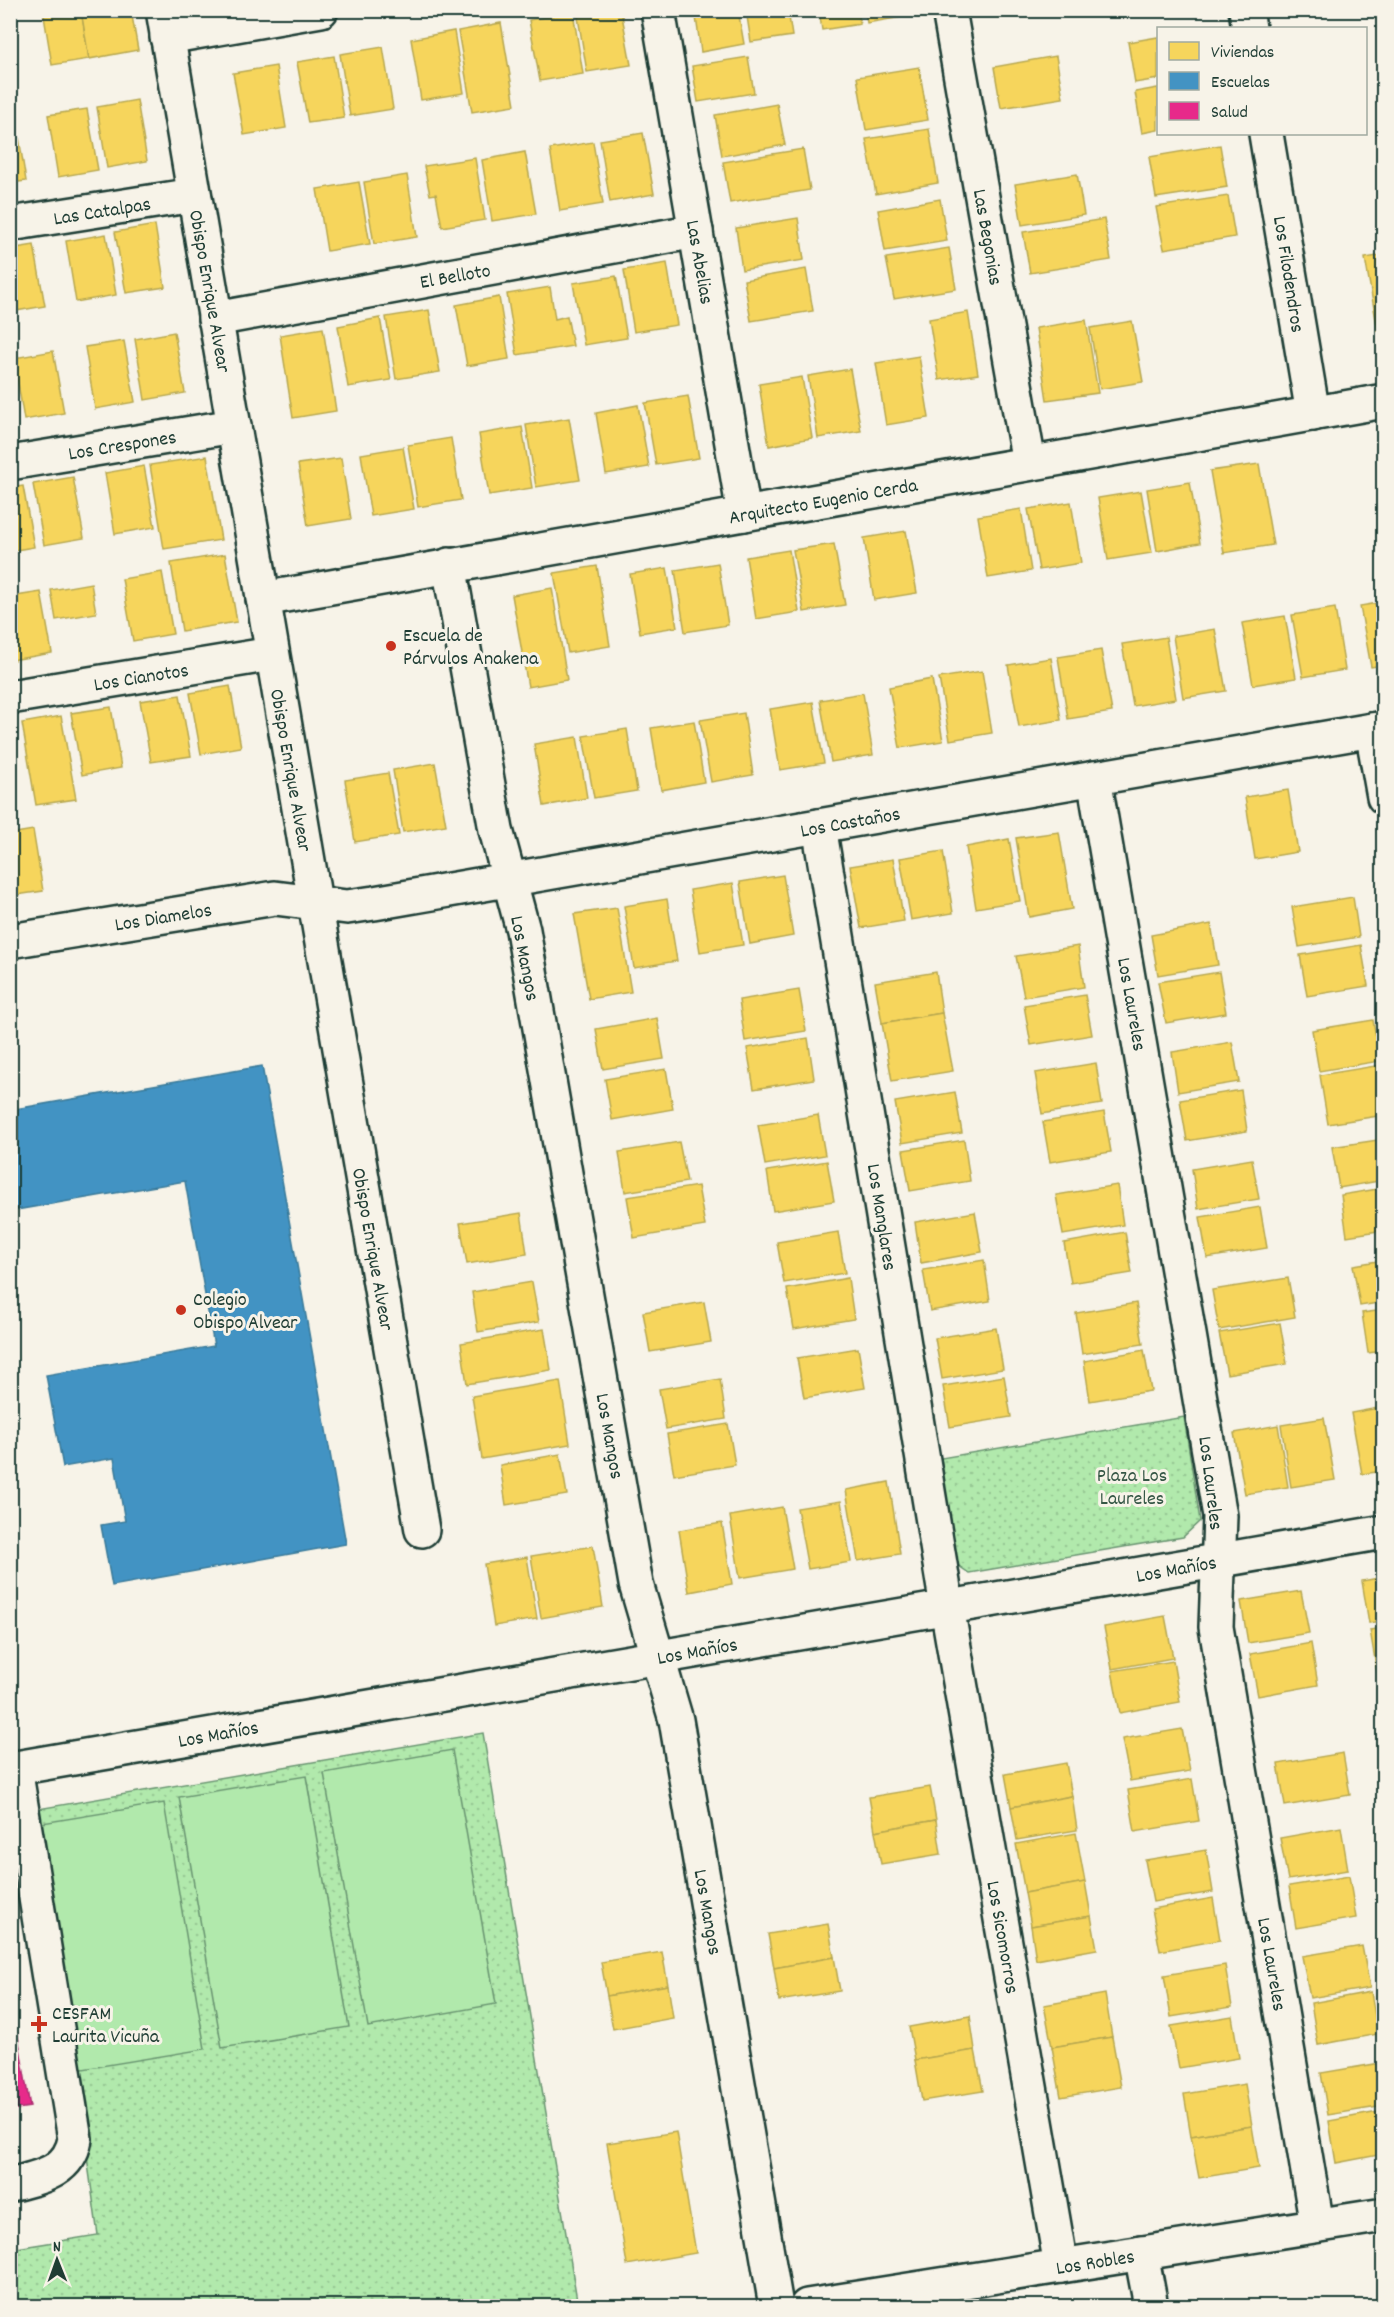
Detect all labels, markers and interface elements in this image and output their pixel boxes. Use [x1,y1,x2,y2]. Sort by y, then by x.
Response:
legend [1157,27,1367,135]
text: Viviendas [1211,41,1274,66]
text: Escuelas [1211,71,1270,96]
text: Salud [1211,101,1248,126]
street label: Las Begonias [964,187,1008,288]
street label: Las Catalpas [52,191,153,234]
street label: Obispo Enrique Alvear [180,208,236,376]
street label: Los Filodendros [1264,214,1310,335]
street label: Las Abelias [677,218,719,307]
street label: El Belloto [418,258,493,298]
street label: Los Crespones [66,425,179,469]
street label: Arquitecto Eugenio Cerda [727,472,921,533]
place label: Escuela de Párvulos Anakena [403,623,539,674]
marker: Escuela de Párvulos Anakena [384,639,398,653]
street label: Los Cianotos [92,658,191,700]
street label: Obispo Enrique Alvear [261,687,317,855]
street label: Los Castaños [798,801,903,847]
street label: Los Diamelos [113,897,214,940]
street label: Los Mangos [501,913,545,1004]
street label: Los Laureles [1108,956,1152,1053]
street label: Los Manglares [858,1162,902,1273]
street label: Obispo Enrique Alvear [343,1166,399,1334]
place label: Colegio Obispo Alvear [193,1287,298,1338]
marker: Colegio Obispo Alvear [174,1303,188,1317]
street label: Los Mangos [587,1391,629,1482]
street label: Los Laureles [1189,1435,1229,1532]
park label: Plaza Los Laureles [1097,1463,1167,1514]
street label: Los Mañíos [1134,1550,1219,1592]
street label: Los Mañíos [655,1632,740,1674]
street label: Los Mañíos [176,1715,261,1757]
street label: Los Mangos [685,1867,727,1958]
street label: Los Sicomorros [977,1879,1025,1996]
street label: Los Laureles [1248,1916,1292,2013]
place label: CESFAM Laurita Vicuña [52,2001,160,2052]
marker: CESFAM Laurita Vicuña [30,2015,48,2033]
north arrow [27,2230,87,2290]
text: N [53,2236,61,2259]
street label: Los Robles [1054,2244,1137,2284]

